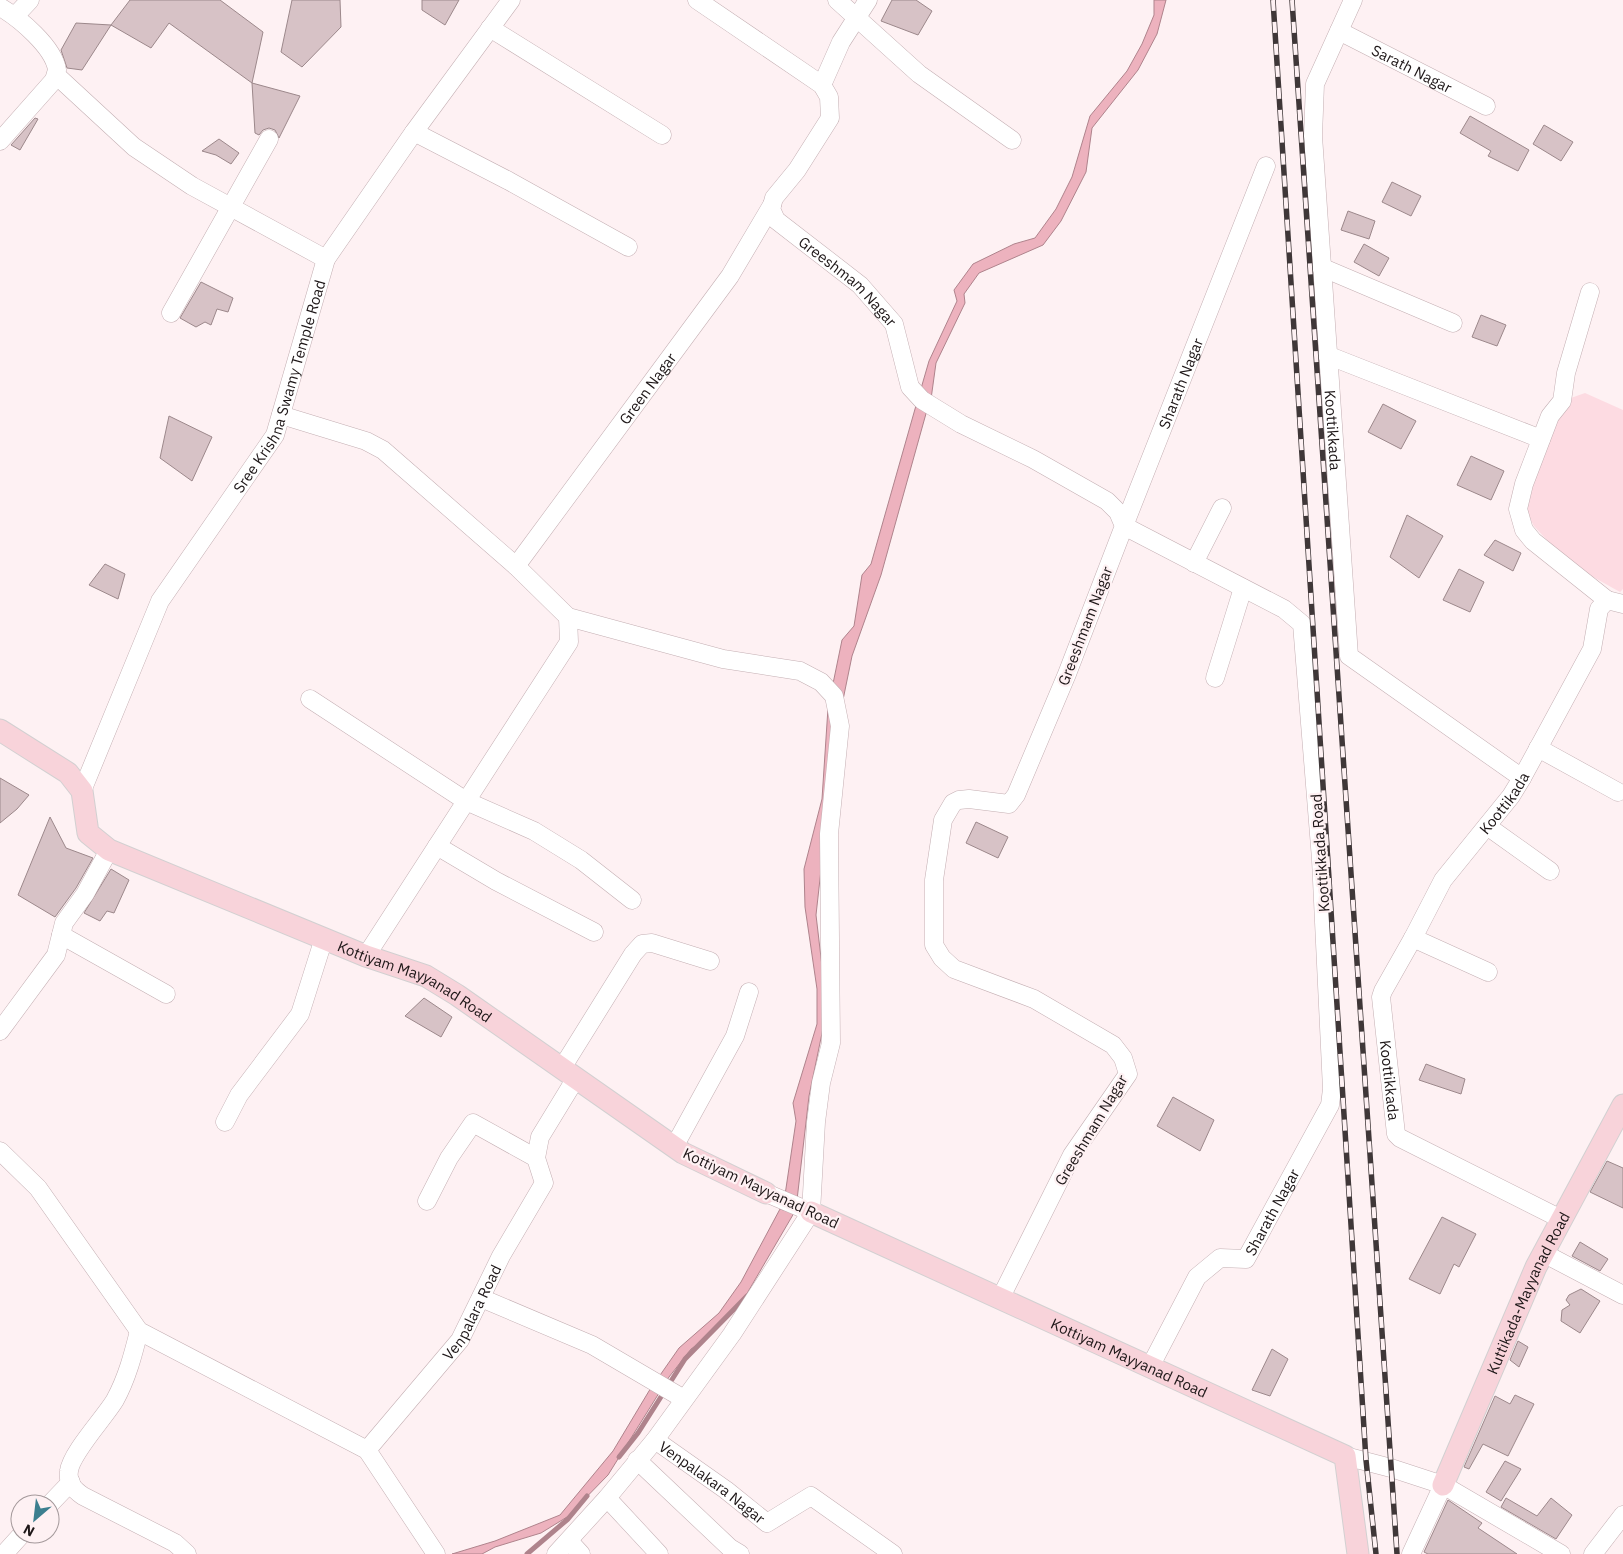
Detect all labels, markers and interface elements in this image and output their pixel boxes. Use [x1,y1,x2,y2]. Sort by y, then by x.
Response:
street label: Sarath Nagar [1369,40,1456,97]
street label: Greeshmam Nagar [795,232,901,330]
street label: Sree Krishna Swamy Temple Road [229,278,329,496]
street label: Sharath Nagar [1154,335,1207,432]
street label: Green Nagar [614,348,680,428]
street label: Koottikkada [1321,389,1346,471]
street label: Greeshmam Nagar [1054,563,1117,688]
street label: Koottikada [1475,769,1533,838]
street label: Koottikkada Road [1306,793,1334,913]
street label: Kottiyam Mayyanad Road [335,936,496,1026]
street label: Koottikkada [1376,1039,1404,1121]
street label: Greeshmam Nagar [1050,1071,1132,1189]
street label: Kottiyam Mayyanad Road [680,1144,842,1232]
street label: Sharath Nagar [1240,1165,1303,1259]
street label: Kuttikada-Mayyanad Road [1482,1208,1573,1377]
street label: Venpalara Road [438,1261,505,1364]
street label: Kottiyam Mayyanad Road [1048,1314,1211,1401]
street label: Venpalakara Nagar [656,1436,770,1528]
north arrow [10,1494,60,1544]
text: N [20,1520,38,1541]

